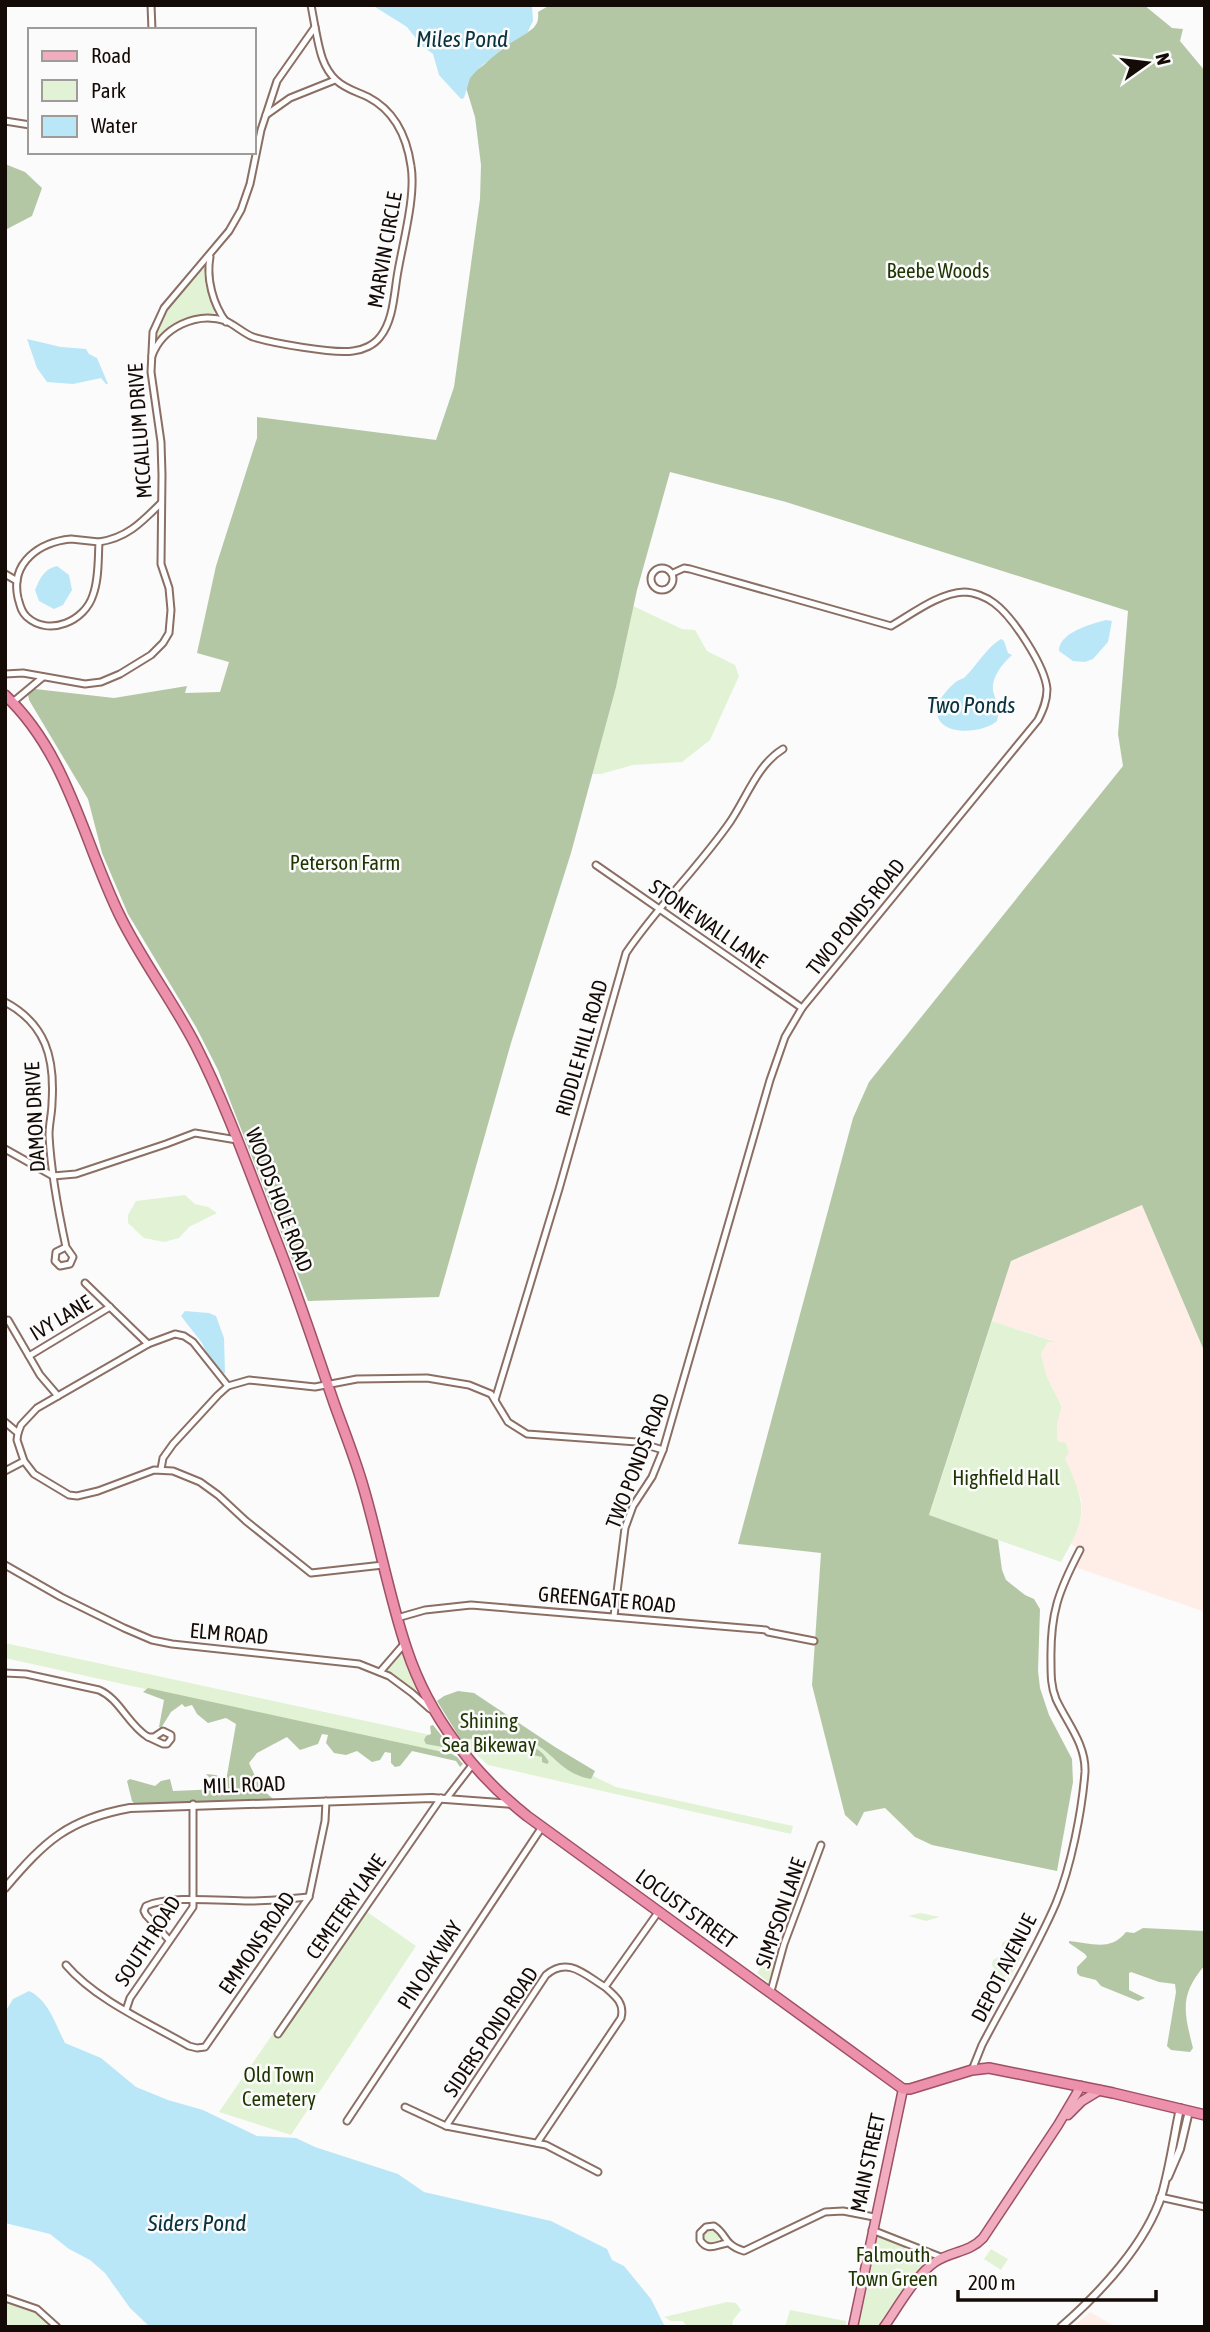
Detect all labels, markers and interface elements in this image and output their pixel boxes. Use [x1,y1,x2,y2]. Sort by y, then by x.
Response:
water label: Miles Pond [416,26,508,52]
legend [28,28,256,154]
north arrow [1112,28,1182,98]
text: Road [91,43,131,67]
text: N [1151,51,1176,67]
text: Park [91,78,126,102]
text: Water [91,113,138,137]
street label: MARVIN CIRCLE [362,190,406,310]
park label: Beebe Woods [887,258,989,282]
street label: MCCALLUM DRIVE [122,363,156,499]
water label: Two Ponds [927,692,1015,718]
park label: Peterson Farm [290,850,400,874]
street label: TWO PONDS ROAD [801,853,909,979]
street label: STONE WALL LANE [645,874,772,973]
street label: RIDDLE HILL ROAD [550,977,612,1119]
street label: DAMON DRIVE [19,1061,49,1173]
street label: WOODS HOLE ROAD [241,1124,318,1275]
street label: IVY LANE [25,1289,96,1345]
street label: TWO PONDS ROAD [600,1390,674,1531]
park label: Highfield Hall [952,1465,1060,1489]
street label: GREENGATE ROAD [537,1581,677,1617]
street label: ELM ROAD [189,1618,269,1648]
park label: Shining Sea Bikeway [442,1708,537,1756]
street label: MILL ROAD [202,1771,286,1797]
street label: CEMETERY LANE [300,1850,390,1963]
street label: SIMPSON LANE [750,1855,810,1971]
street label: LOCUST STREET [632,1864,742,1953]
street label: EMMONS ROAD [213,1887,299,1998]
street label: SOUTH ROAD [109,1891,185,1990]
street label: DEPOT AVENUE [966,1910,1041,2025]
street label: PIN OAK WAY [392,1915,467,2013]
street label: SIDERS POND ROAD [438,1962,542,2101]
park label: Old Town Cemetery [242,2062,316,2110]
street label: MAIN STREET [845,2111,889,2215]
water label: Siders Pond [147,2210,246,2236]
park label: Falmouth Town Green [848,2242,938,2290]
scale bar [958,2258,1156,2302]
text: 200 m [968,2270,1016,2294]

